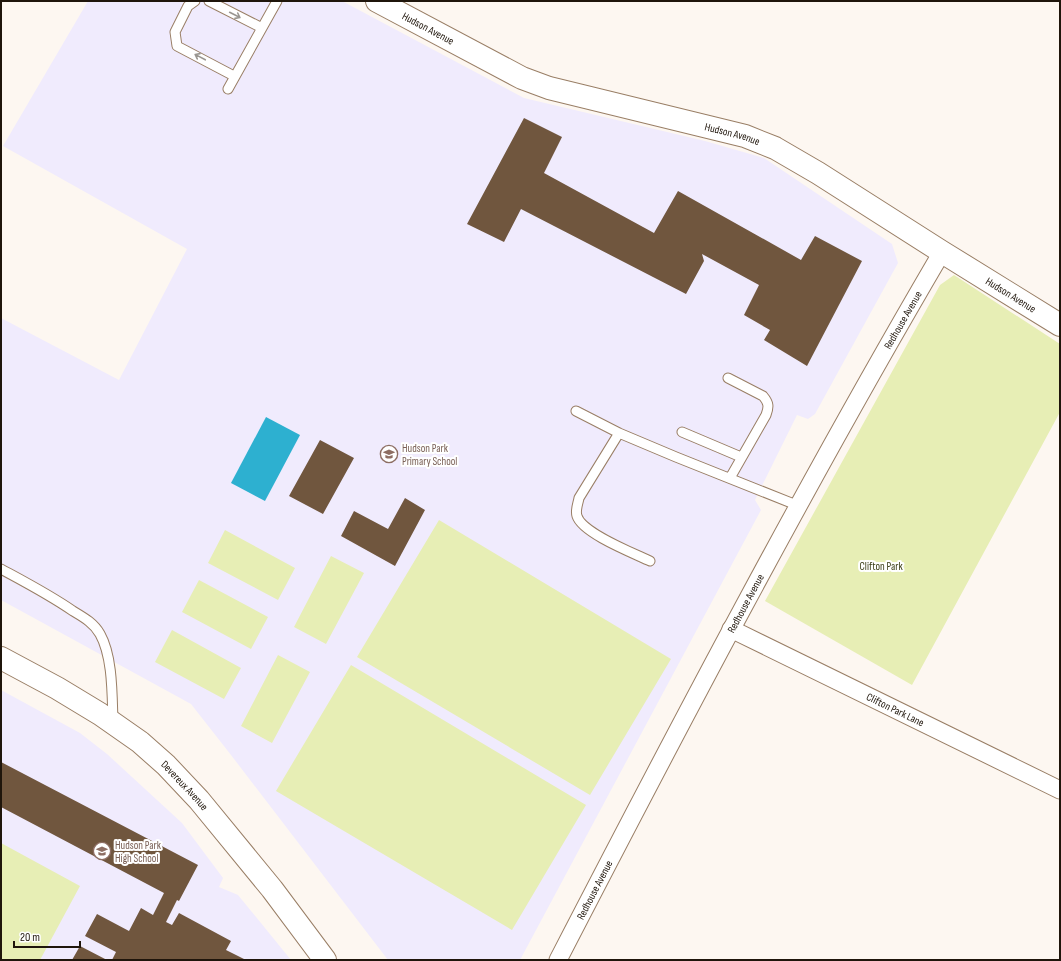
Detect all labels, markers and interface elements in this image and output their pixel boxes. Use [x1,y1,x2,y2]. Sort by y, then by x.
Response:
street label: Hudson Avenue [400,10,456,48]
one-way arrow [229,12,241,19]
one-way arrow [194,53,206,61]
street label: Hudson Avenue [703,120,762,148]
street label: Hudson Avenue [983,275,1038,316]
street label: Redhouse Avenue [881,289,925,352]
place label: Hudson Park Primary School [402,442,457,468]
school or university icon: Hudson Park Primary School [379,444,399,464]
park label: Clifton Park [859,560,903,573]
street label: Redhouse Avenue [725,572,767,635]
street label: Clifton Park Lane [864,690,926,729]
street label: Devereux Avenue [158,758,211,813]
place label: Hudson Park High School [115,839,162,865]
school or university icon: Hudson Park High School [92,841,112,861]
street label: Redhouse Avenue [574,858,615,922]
scale bar [14,923,80,949]
text: 20 m [20,930,40,945]

